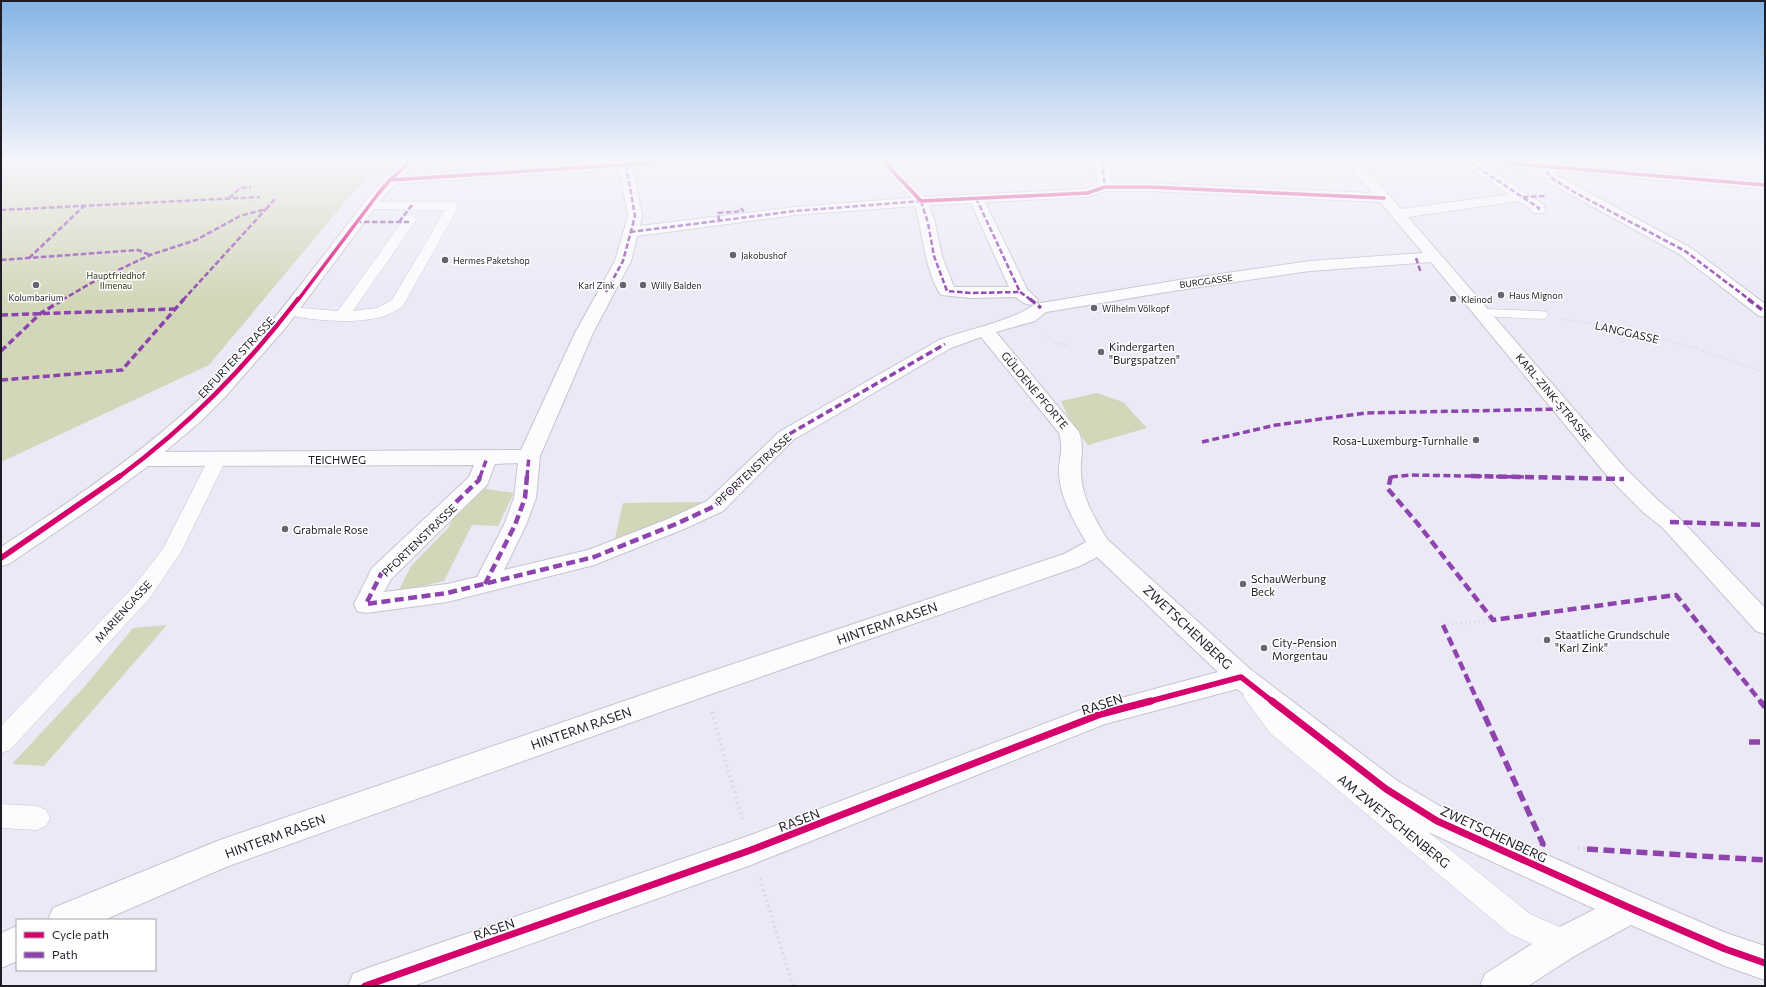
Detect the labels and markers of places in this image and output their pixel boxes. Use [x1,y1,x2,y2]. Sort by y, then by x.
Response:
marker: Jakobushof [728,250,738,260]
place label: Jakobushof [741,250,787,261]
marker: Hermes Paketshop [440,255,450,265]
place label: Hermes Paketshop [453,255,530,266]
marker: Kolumbarium [31,280,41,290]
place label: Karl Zink [578,280,615,291]
marker: Karl Zink [618,280,628,290]
marker: Willy Balden [638,280,648,290]
place label: Willy Balden [651,280,701,291]
marker: Haus Mignon [1496,290,1506,300]
place label: Haus Mignon [1509,290,1563,301]
place label: Kolumbarium [8,292,64,303]
marker: Kleinod [1448,294,1458,304]
place label: Kleinod [1461,294,1492,305]
marker: Wilhelm Völkopf [1089,303,1099,313]
place label: Wilhelm Völkopf [1102,303,1170,314]
place label: Kindergarten "Burgspatzen" [1109,340,1180,366]
marker: Kindergarten "Burgspatzen" [1096,347,1106,357]
place label: Rosa-Luxemburg-Turnhalle [1332,434,1468,447]
marker: Rosa-Luxemburg-Turnhalle [1471,435,1481,445]
place label: Grabmale Rose [293,523,368,536]
marker: Grabmale Rose [280,524,290,534]
place label: SchauWerbung Beck [1251,572,1326,598]
marker: SchauWerbung Beck [1238,579,1248,589]
place label: Staatliche Grundschule "Karl Zink" [1555,628,1670,654]
marker: Staatliche Grundschule "Karl Zink" [1542,635,1552,645]
place label: City-Pension Morgentau [1272,636,1337,662]
marker: City-Pension Morgentau [1259,643,1269,653]

